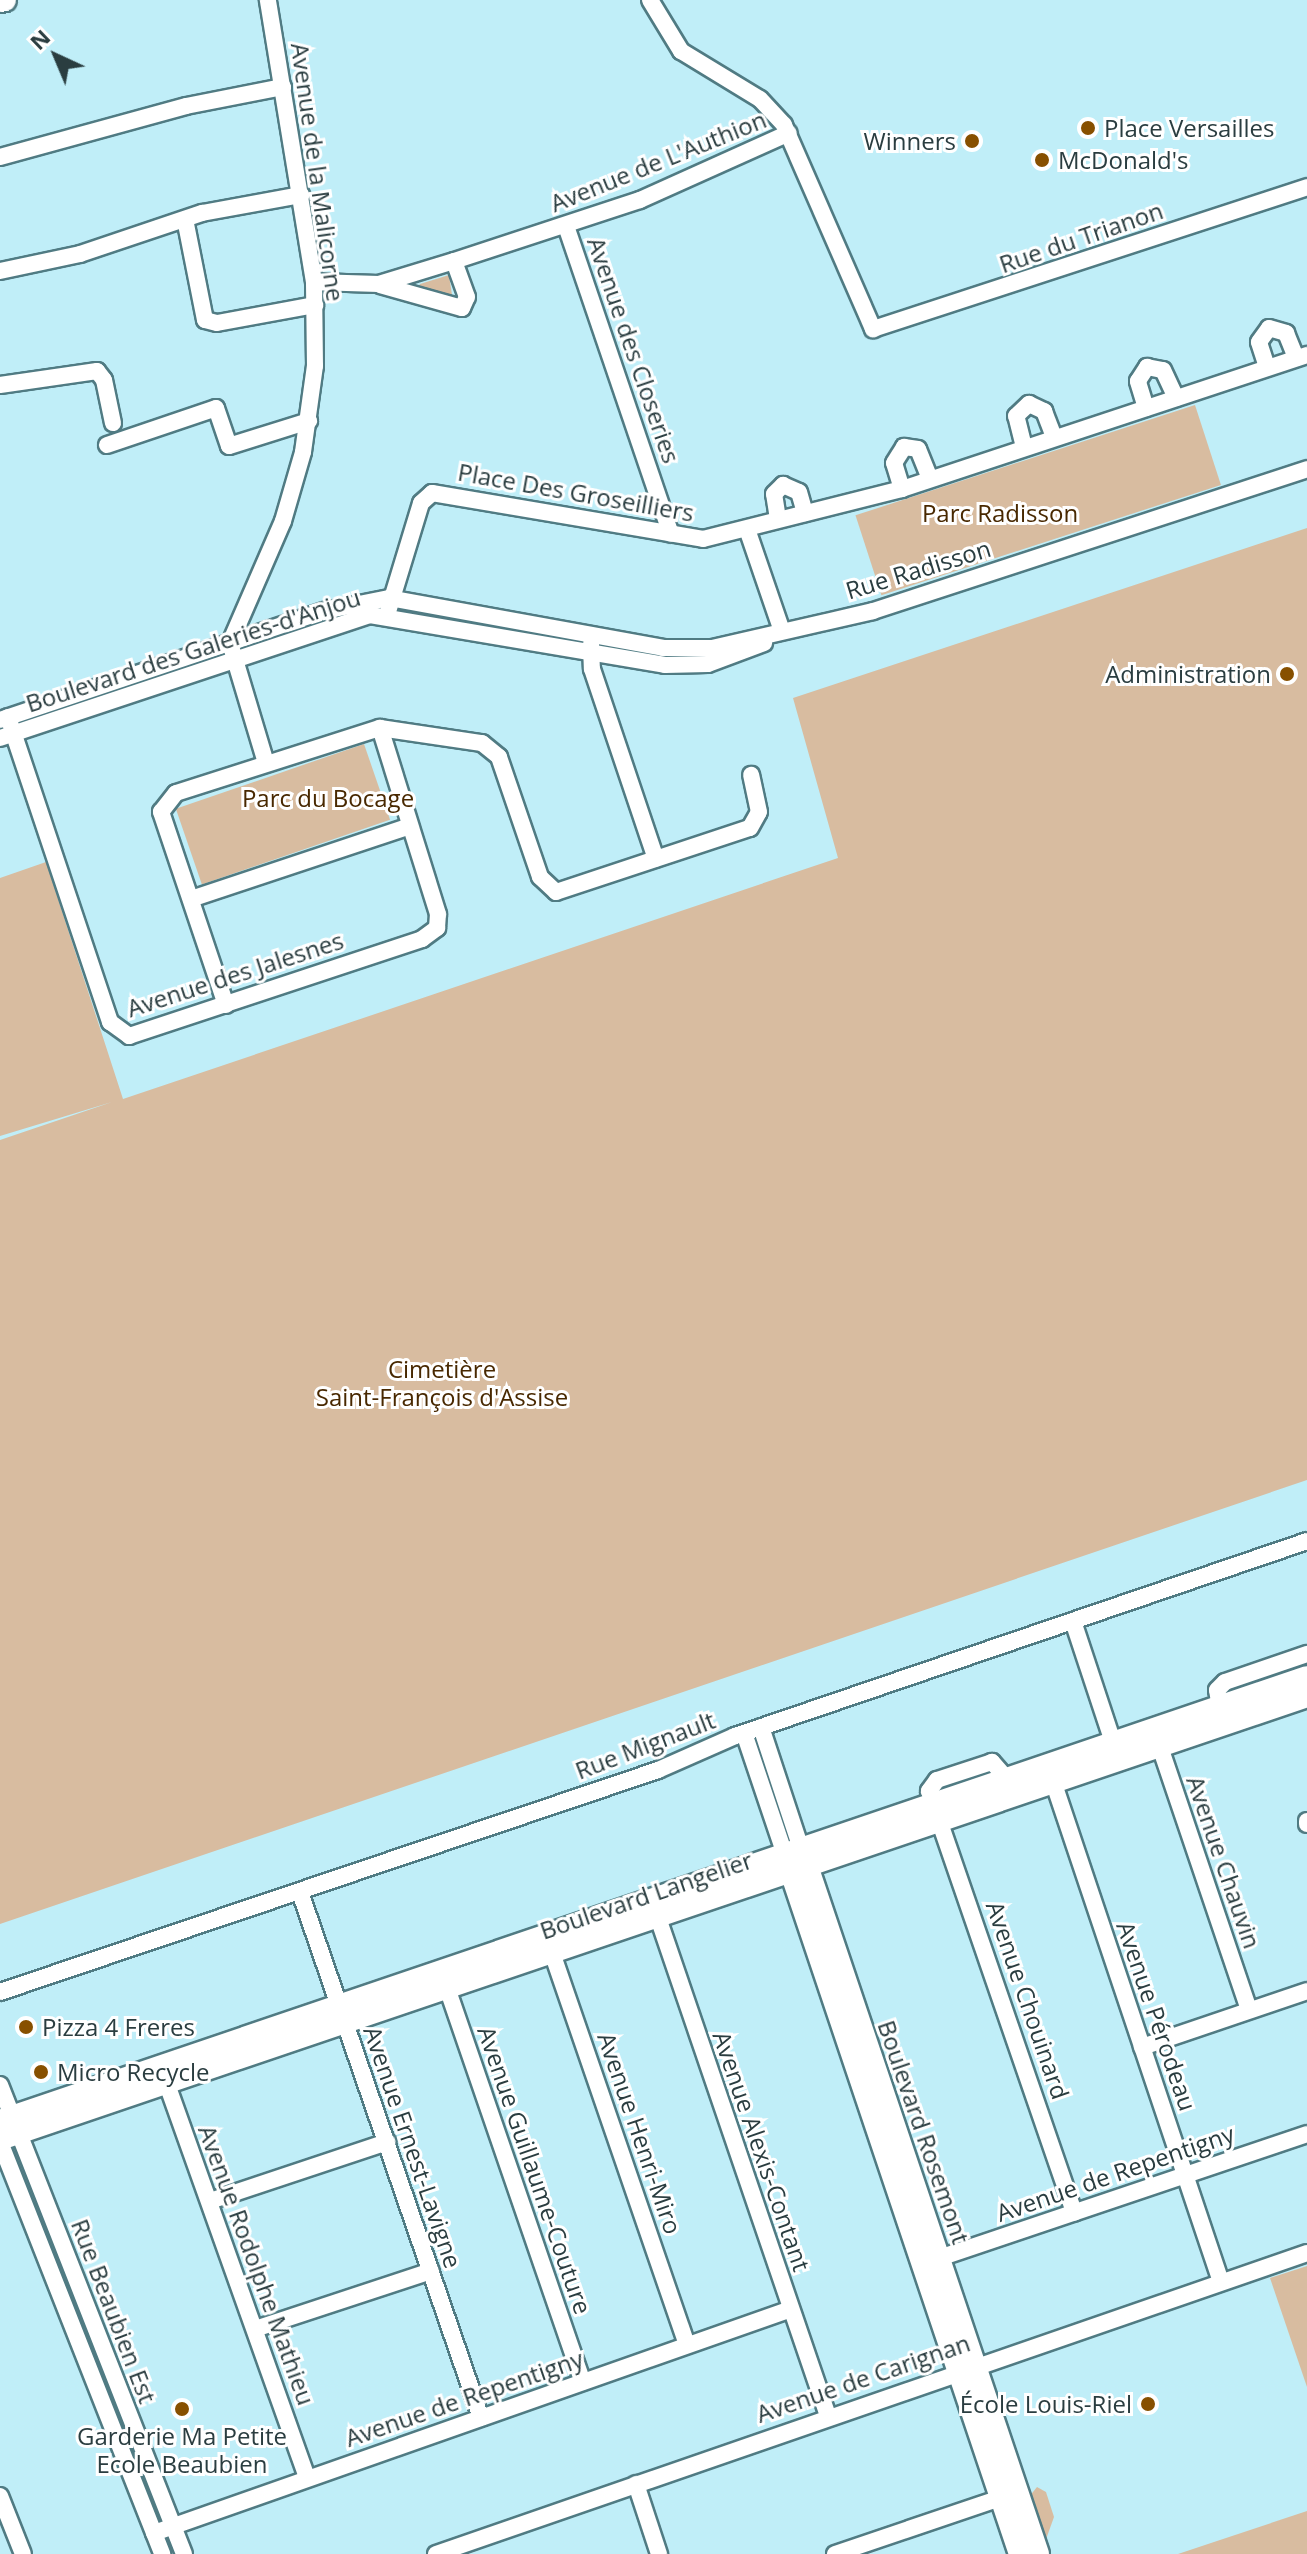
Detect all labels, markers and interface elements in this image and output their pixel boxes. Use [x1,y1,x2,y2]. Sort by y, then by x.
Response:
north arrow [16,16,96,96]
text: N [22,22,56,56]
street label: Avenue de la Malicorne [286,41,350,303]
street label: Avenue de L'Authion [546,105,770,217]
place label: Place Versailles [1104,114,1274,142]
marker: Place Versailles [1079,119,1097,137]
place label: Winners [864,127,956,155]
marker: Winners [963,132,981,150]
place label: McDonald's [1058,146,1188,174]
marker: McDonald's [1033,151,1051,169]
street label: Rue du Trianon [995,196,1167,278]
street label: Avenue des Closeries [582,233,686,467]
street label: Place Des Groseilliers [456,457,696,527]
park label: Parc Radisson [922,499,1078,527]
street label: Rue Radisson [842,533,994,605]
street label: Boulevard des Galeries-d'Anjou [22,582,364,718]
place label: Administration [1105,660,1271,688]
marker: Administration [1278,665,1296,683]
park label: Parc du Bocage [242,784,414,812]
street label: Avenue des Jalesnes [123,925,347,1023]
park label: Cimetière Saint-François d'Assise [316,1355,568,1411]
street label: Rue Mignault [571,1705,719,1785]
street label: Avenue Chauvin [1181,1772,1267,1952]
street label: Boulevard Langelier [536,1845,756,1945]
street label: Avenue Chouinard [981,1897,1075,2103]
street label: Avenue Pérodeau [1111,1918,1203,2114]
place label: Pizza 4 Freres [42,2013,195,2041]
street label: Boulevard Rosemont [872,2017,976,2247]
marker: Pizza 4 Freres [17,2018,35,2036]
street label: Avenue Ernest-Lavigne [358,2022,468,2272]
street label: Avenue Guillaume-Couture [472,2022,598,2318]
street label: Avenue Alexis-Contant [707,2027,817,2275]
street label: Avenue Henri-Miro [592,2028,688,2238]
place label: Micro Recycle [57,2058,209,2086]
marker: Micro Recycle [32,2063,50,2081]
street label: Avenue de Repentigny [992,2119,1238,2227]
street label: Avenue Rodolphe Mathieu [193,2121,321,2409]
street label: Rue Beaubien Est [66,2215,162,2407]
street label: Avenue de Carignan [752,2328,974,2428]
street label: Avenue de Repentigny [341,2344,587,2452]
place label: École Louis-Riel [960,2390,1132,2418]
marker: École Louis-Riel [1139,2395,1157,2413]
marker: Garderie Ma Petite Ecole Beaubien [173,2400,191,2418]
place label: Garderie Ma Petite Ecole Beaubien [77,2422,287,2478]

